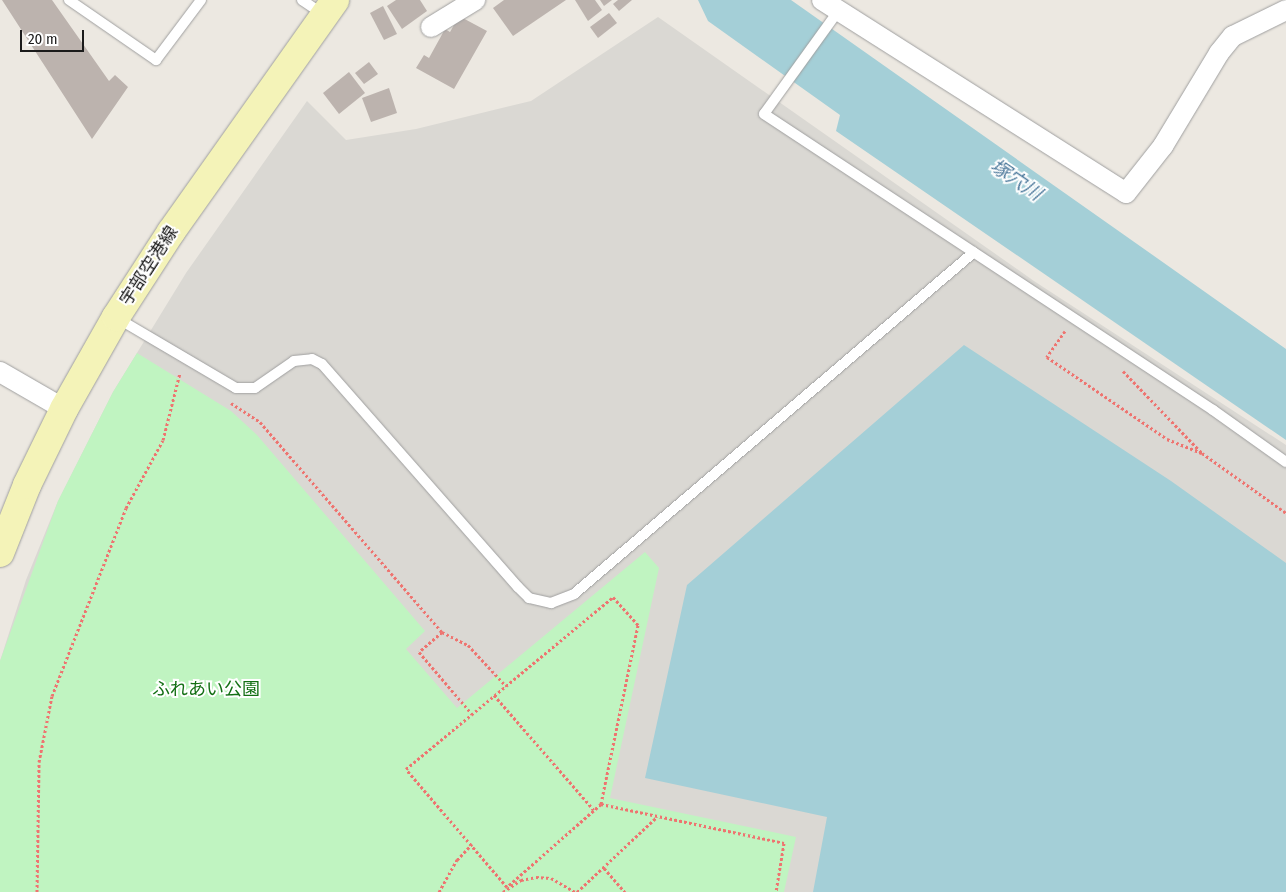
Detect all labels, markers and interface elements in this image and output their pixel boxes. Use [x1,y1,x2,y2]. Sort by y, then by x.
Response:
scale bar [22,20,86,52]
text: 20 m [28,30,58,48]
water label: 塚穴川 [986,155,1046,205]
street label: 宇部空港線 [115,222,183,310]
park label: ふれあい公園 [152,678,260,700]

